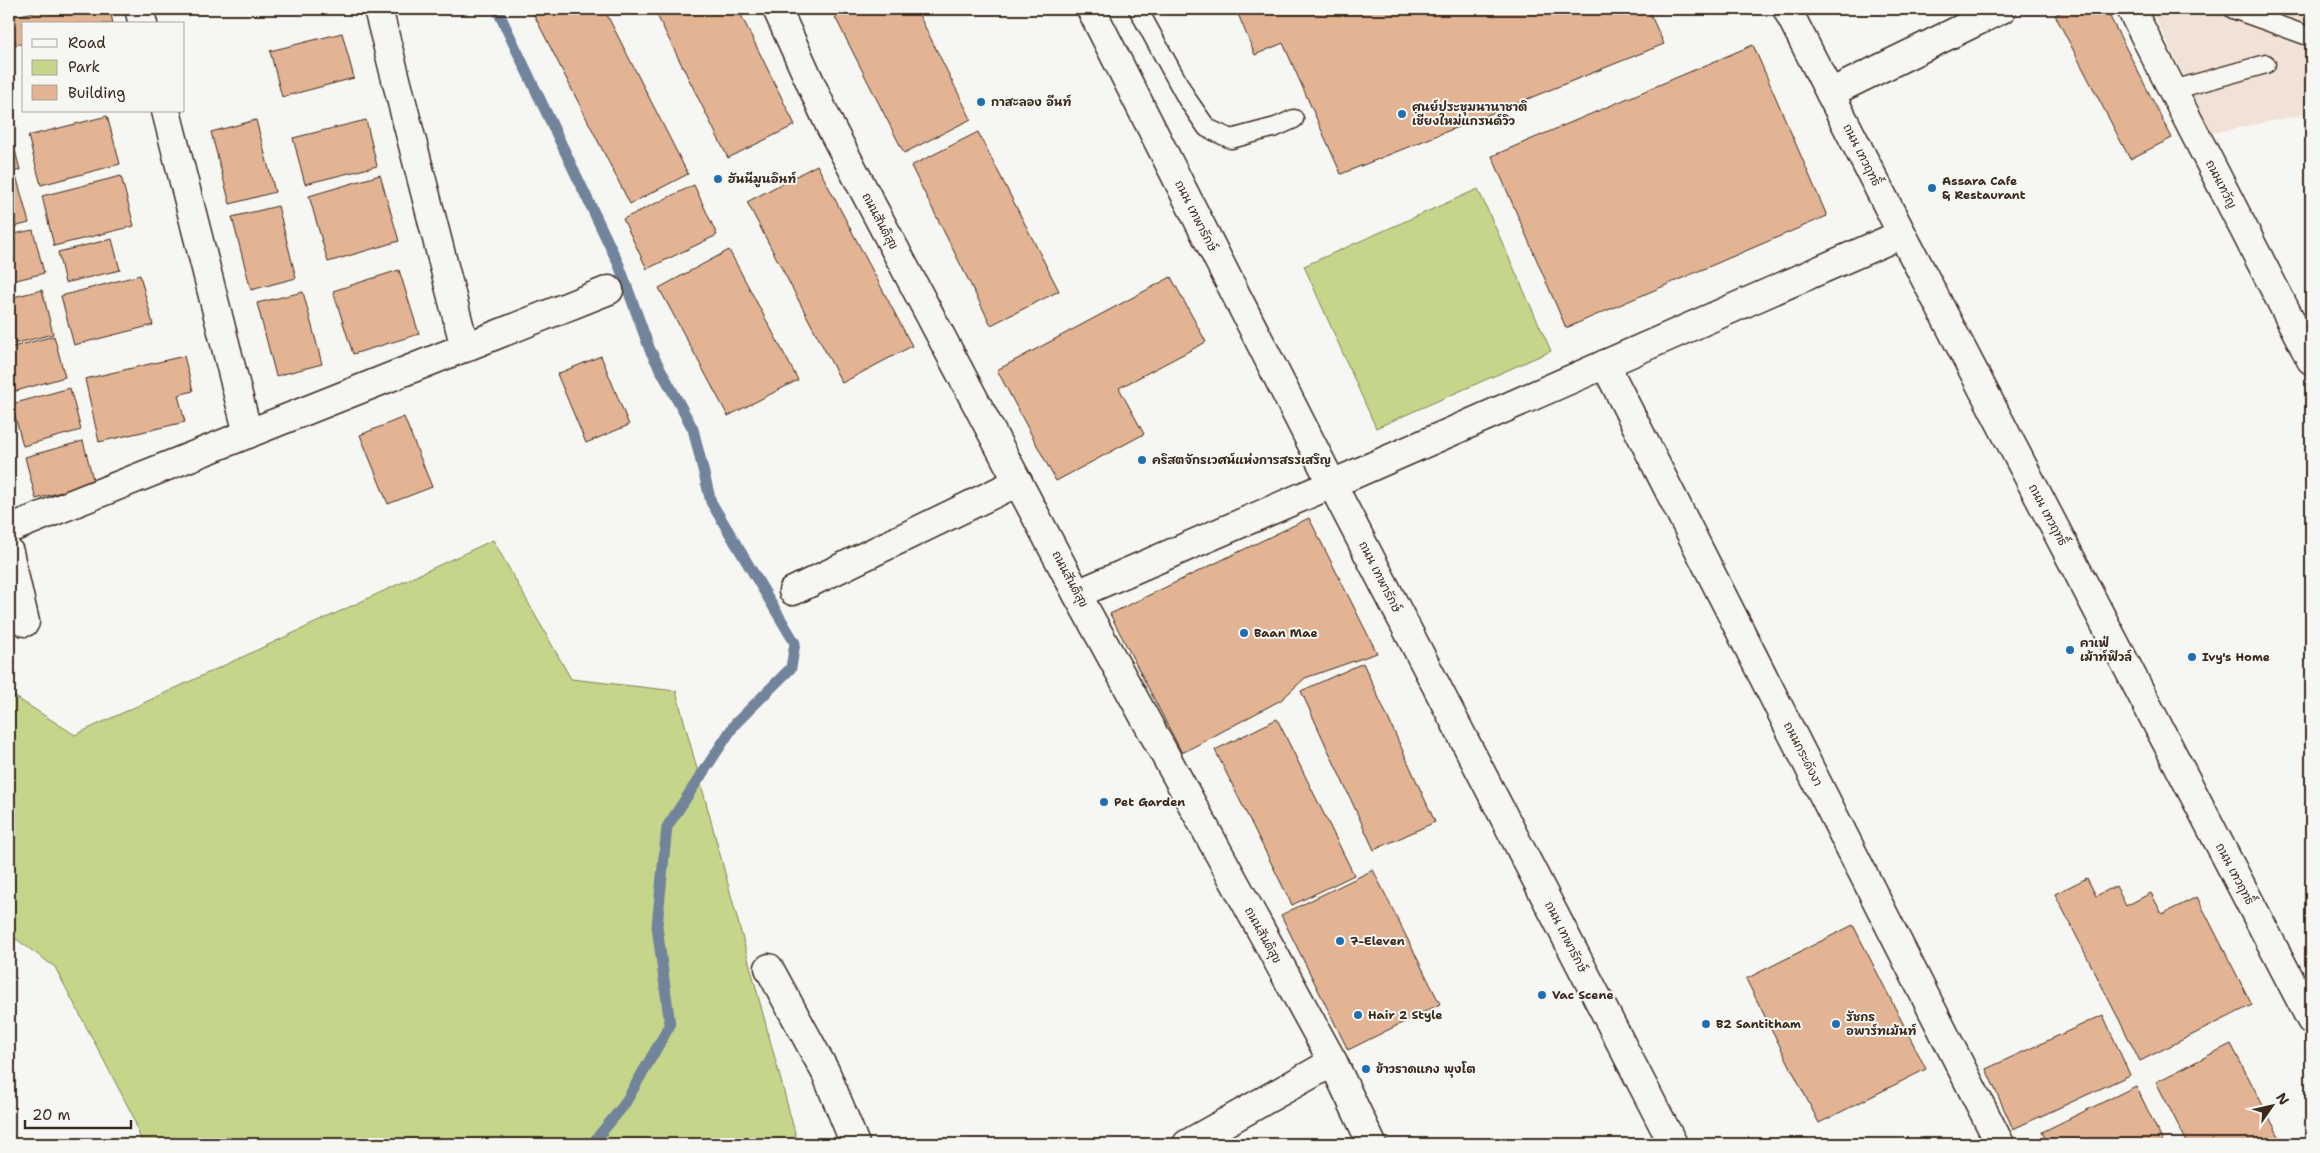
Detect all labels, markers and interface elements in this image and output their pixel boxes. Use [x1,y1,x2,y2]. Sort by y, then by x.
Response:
legend [22,22,185,112]
text: Road [68,33,106,53]
text: Park [68,57,100,77]
text: Building [68,83,125,103]
place label: กาสะลอง อีนท์ [991,94,1071,110]
marker: กาสะลอง อีนท์ [975,96,987,108]
place label: ศูนย์ประชุมนานาชาติ เชียงใหม่แกรนด์วิว [1412,99,1527,129]
marker: ศูนย์ประชุมนานาชาติ เชียงใหม่แกรนด์วิว [1396,108,1408,120]
street label: ถนน เทวฤทธิ์ [1839,119,1888,189]
street label: ถนนเทวัญ [2202,157,2240,211]
place label: ฮันนีมูนอินท์ [728,171,796,188]
marker: ฮันนีมูนอินท์ [712,173,724,185]
place label: Assara Cafe & Restaurant [1942,173,2026,203]
street label: ถนน เทพารักษ์ [1171,178,1221,255]
marker: Assara Cafe & Restaurant [1926,182,1938,194]
street label: ถนนสันติสุข [857,190,902,253]
place label: คริสตจักรเวศน์แห่งการสรรเสริญ [1152,452,1331,468]
marker: คริสตจักรเวศน์แห่งการสรรเสริญ [1136,454,1148,466]
street label: ถนน เทวฤทธิ์ [2025,480,2074,549]
street label: ถนน เทพารักษ์ [1355,539,1405,616]
street label: ถนนสันติสุข [1047,548,1092,611]
place label: Baan Mae [1254,625,1318,641]
marker: Baan Mae [1238,627,1250,639]
place label: คาเฟ่ เม้าท์ฟิวล์ [2080,635,2132,665]
marker: คาเฟ่ เม้าท์ฟิวล์ [2064,644,2076,656]
place label: Ivy's Home [2202,649,2270,665]
marker: Ivy's Home [2186,651,2198,663]
street label: ถนนกระดังงา [1780,719,1826,789]
place label: Pet Garden [1114,794,1185,810]
marker: Pet Garden [1098,796,1110,808]
street label: ถนน เทวฤทธิ์ [2212,839,2261,908]
street label: ถนน เทพารักษ์ [1541,899,1591,976]
street label: ถนนสันติสุข [1240,904,1285,967]
place label: 7-Eleven [1350,933,1405,949]
marker: 7-Eleven [1334,935,1346,947]
place label: Vac Scene [1552,987,1614,1003]
marker: Vac Scene [1536,989,1548,1001]
place label: Hair 2 Style [1368,1007,1443,1023]
marker: Hair 2 Style [1352,1009,1364,1021]
place label: รัชกร อพาร์ทเม้นท์ [1846,1009,1916,1039]
place label: B2 Santitham [1716,1016,1801,1032]
marker: B2 Santitham [1700,1018,1712,1030]
marker: รัชกร อพาร์ทเม้นท์ [1830,1018,1842,1030]
place label: ข้าวราดแกง พุงโต [1376,1061,1475,1078]
marker: ข้าวราดแกง พุงโต [1360,1063,1372,1075]
north arrow [2248,1080,2298,1130]
text: N [2272,1089,2293,1108]
scale bar [25,1098,131,1130]
text: 20 m [32,1105,71,1125]

